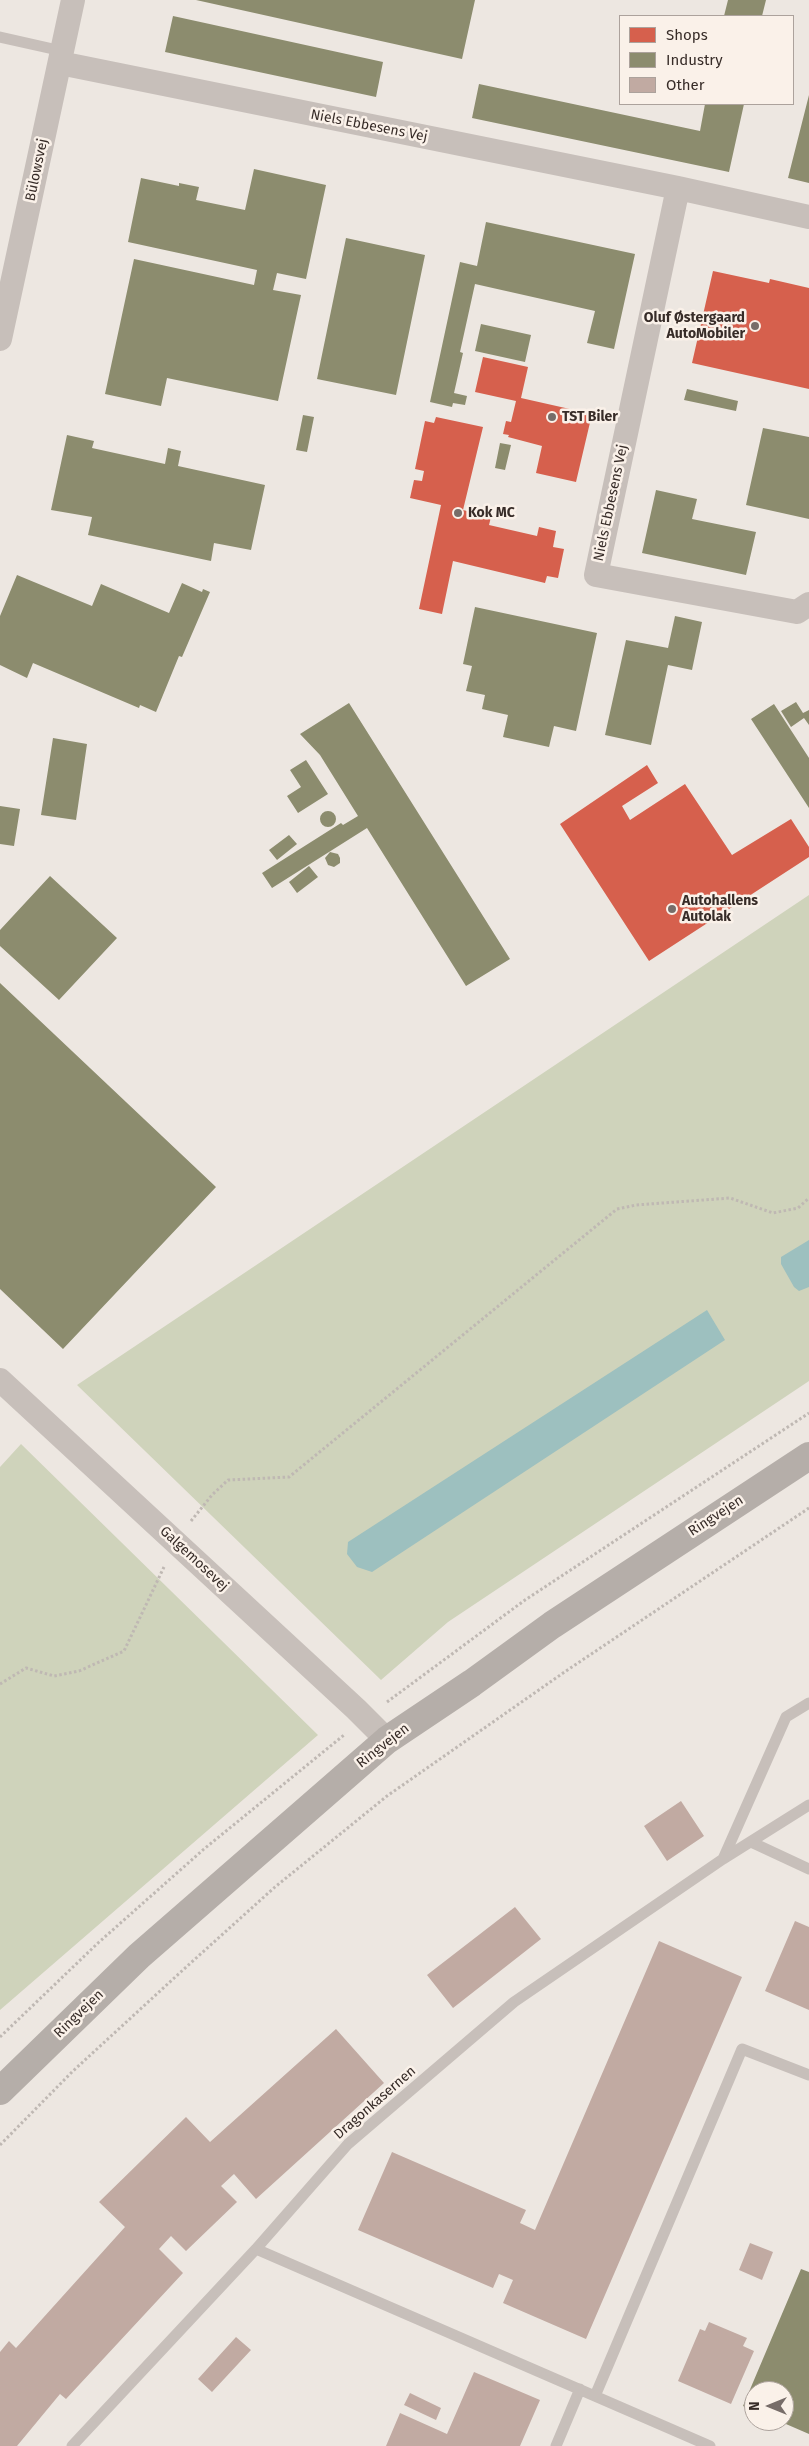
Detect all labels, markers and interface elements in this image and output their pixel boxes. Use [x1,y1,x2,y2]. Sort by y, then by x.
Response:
legend [619,15,794,105]
text: Shops [666,26,708,44]
text: Industry [666,51,723,69]
text: Other [666,76,705,94]
street label: Niels Ebbesens Vej [309,106,429,146]
street label: Bülowsvej [22,137,52,203]
place label: Oluf Østergaard AutoMobiler [644,310,745,342]
marker: Oluf Østergaard AutoMobiler [749,320,761,332]
place label: TST Biler [562,409,618,425]
marker: TST Biler [546,411,558,423]
street label: Niels Ebbesens Vej [590,443,632,563]
place label: Kok MC [468,505,515,521]
marker: Kok MC [452,507,464,519]
place label: Autohallens Autolak [682,893,758,926]
marker: Autohallens Autolak [666,903,678,915]
street label: Ringvejen [685,1492,747,1540]
street label: Galgemosevej [156,1523,232,1595]
street label: Ringvejen [353,1720,413,1772]
street label: Ringvejen [51,1986,107,2042]
street label: Dragonkasernen [331,2063,419,2143]
north arrow [744,2381,794,2431]
text: N [746,2401,763,2411]

